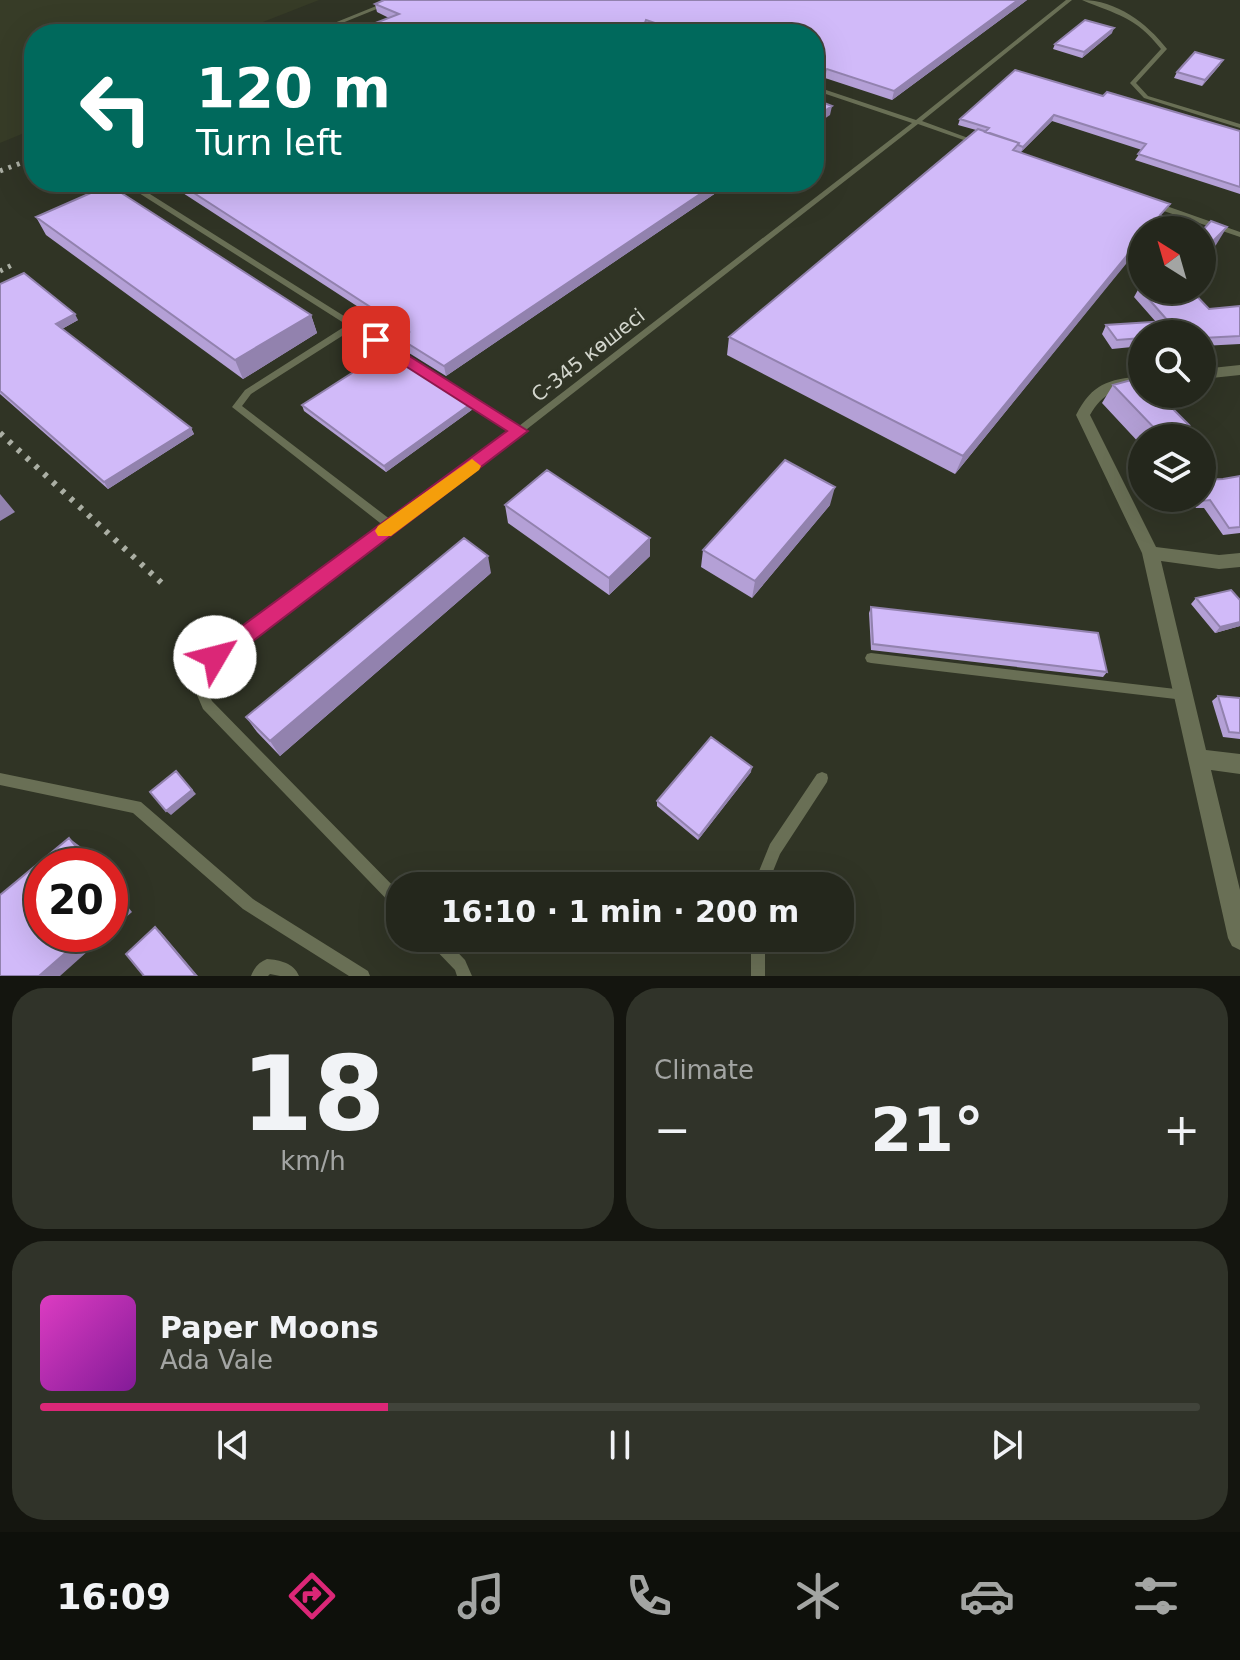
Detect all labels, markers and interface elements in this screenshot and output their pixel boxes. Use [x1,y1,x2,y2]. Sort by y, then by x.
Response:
text: 120 m [196,55,391,120]
icon: left [64,56,168,160]
text: Turn left [196,122,342,163]
north arrow [1128,216,1216,304]
map controls [1128,216,1216,512]
street label: С-345 көшесі [527,303,649,407]
pin [342,306,410,374]
icon: arrive [354,318,398,362]
button: search [1128,320,1216,408]
button: layers [1128,424,1216,512]
position arrow [173,615,257,699]
speed limit sign: 20 [24,848,128,952]
text: 16:10 · 1 min · 200 m [441,894,799,929]
text: 18 [241,1033,385,1155]
text: Climate [654,1055,754,1085]
text: 21° [870,1095,984,1165]
text: − [654,1104,691,1155]
text: + [1163,1104,1200,1155]
text: km/h [280,1146,346,1176]
text: Paper Moons [160,1310,379,1345]
text: Ada Vale [160,1345,273,1375]
icon: previous [211,1423,255,1467]
icon: pause [598,1423,642,1467]
icon: next [985,1423,1029,1467]
icon: directions [284,1568,340,1624]
icon: music [453,1568,509,1624]
icon: phone [621,1568,677,1624]
icon: climate [790,1568,846,1624]
icon: car [959,1568,1015,1624]
icon: filters [1128,1568,1184,1624]
text: 16:09 [56,1576,171,1617]

